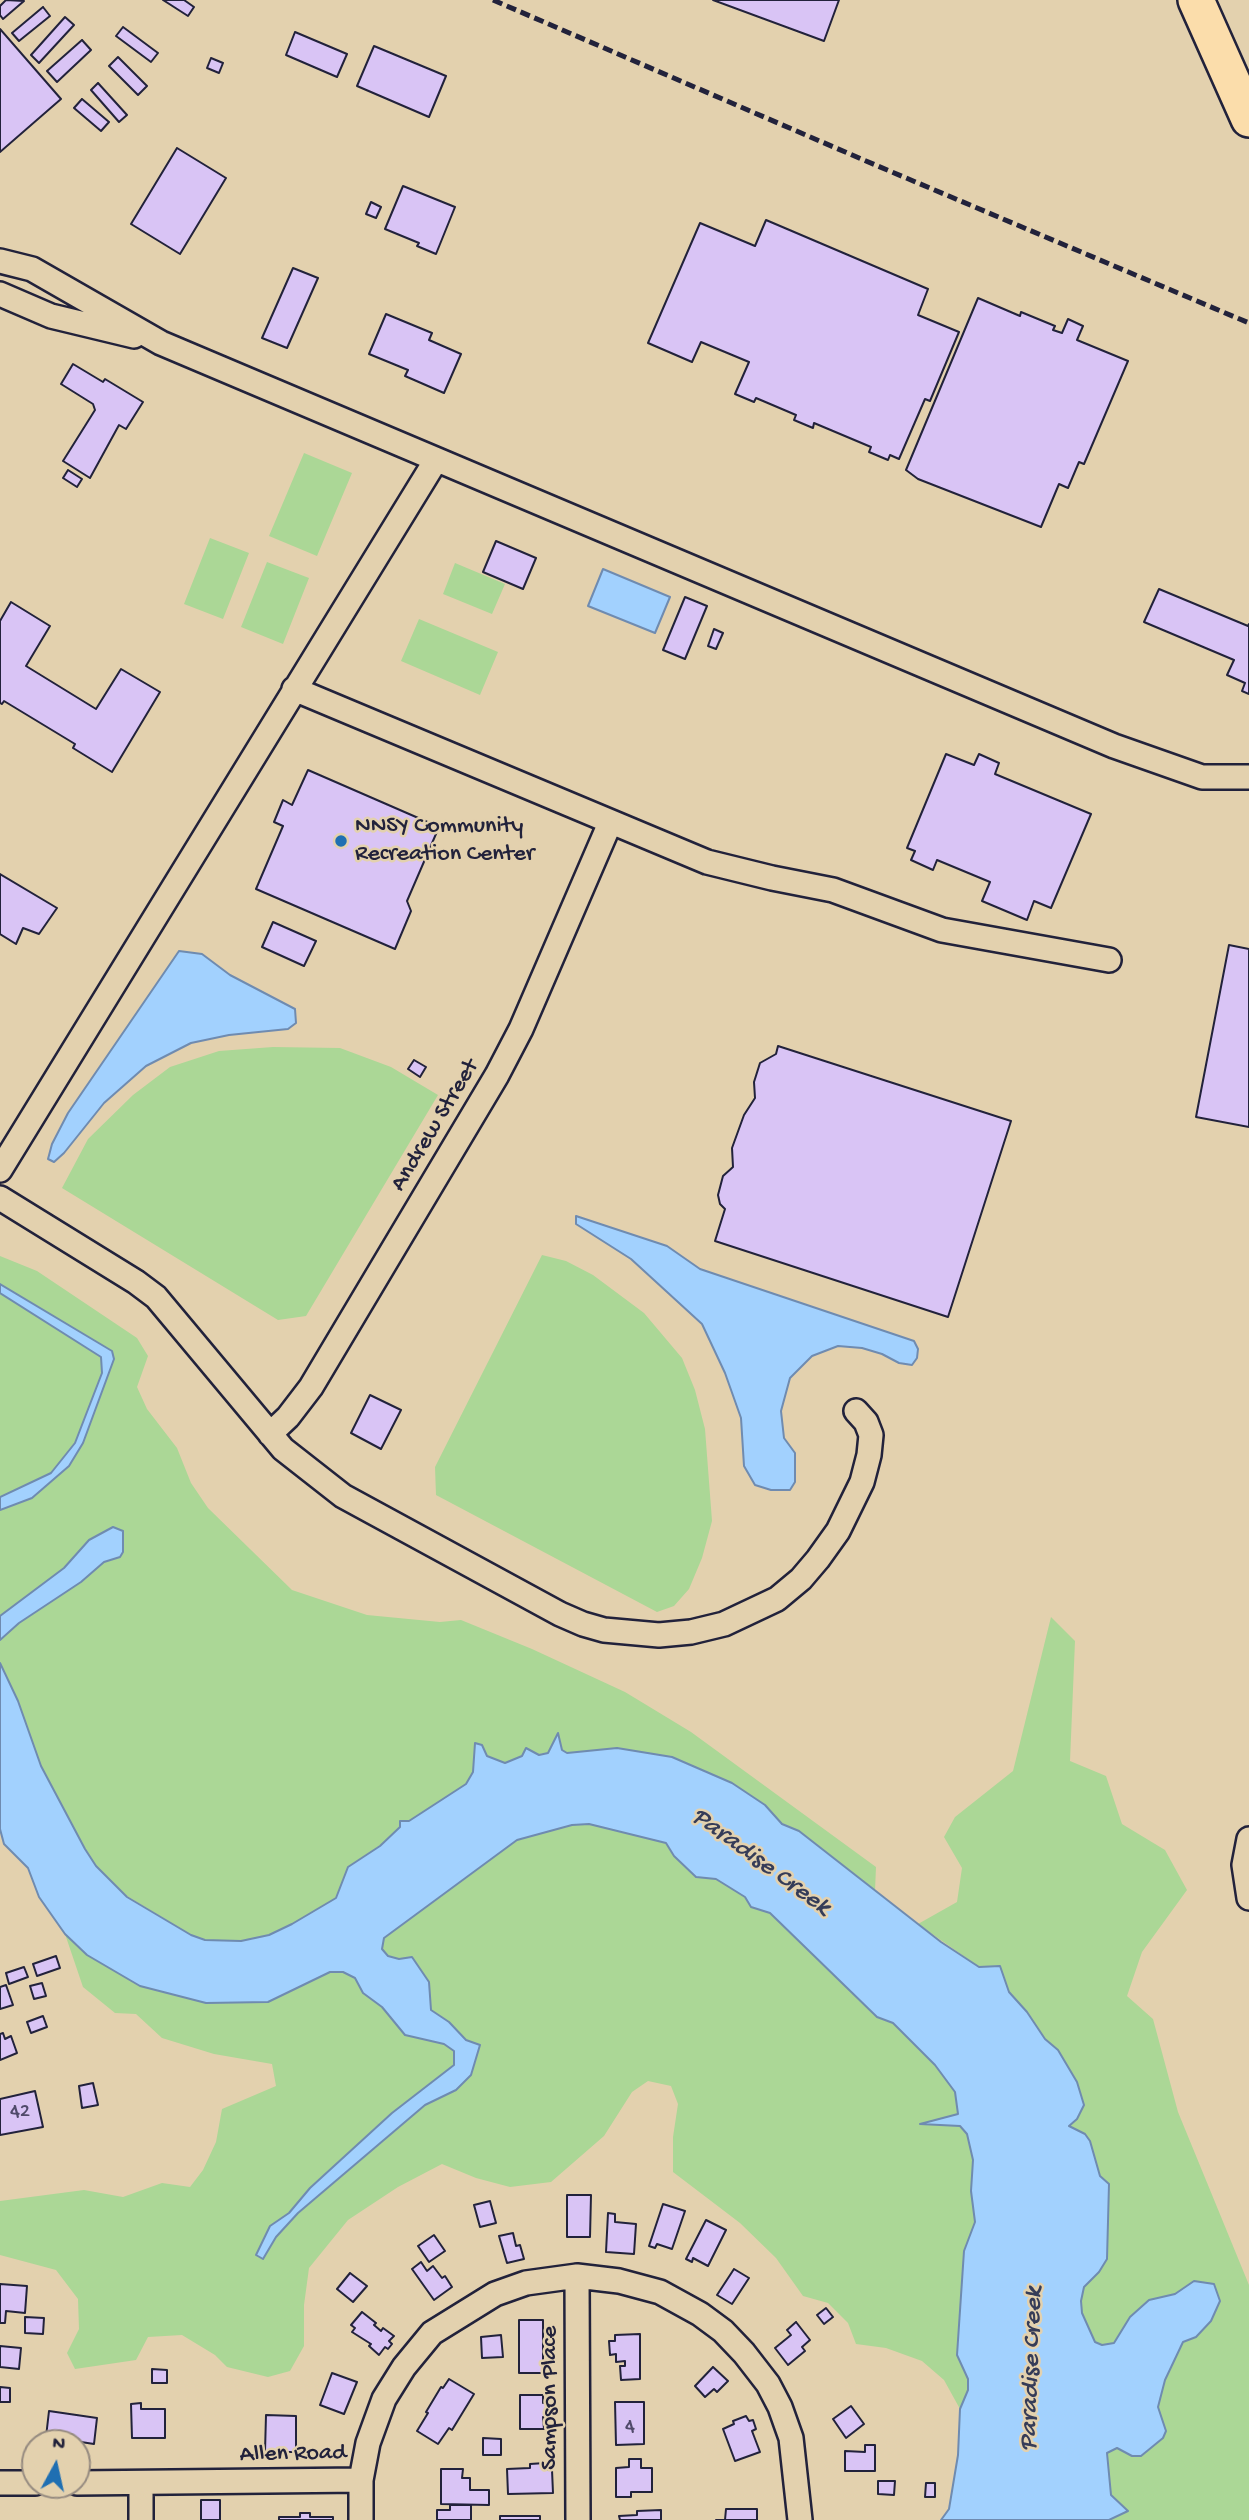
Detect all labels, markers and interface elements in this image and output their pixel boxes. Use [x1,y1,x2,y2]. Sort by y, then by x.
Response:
place label: NNSY Community Recreation Center [355,813,534,869]
marker: NNSY Community Recreation Center [333,833,349,849]
street label: Andrew Street [385,1055,487,1197]
water label: Paradise Creek [684,1802,836,1924]
house number: 42 [10,2100,30,2126]
water label: Paradise Creek [1015,2286,1051,2452]
street label: Sampson Place [537,2326,565,2470]
house number: 4 [625,2415,635,2441]
north arrow [21,2429,91,2499]
text: N [51,2432,66,2457]
street label: Allen Road [239,2440,347,2470]

